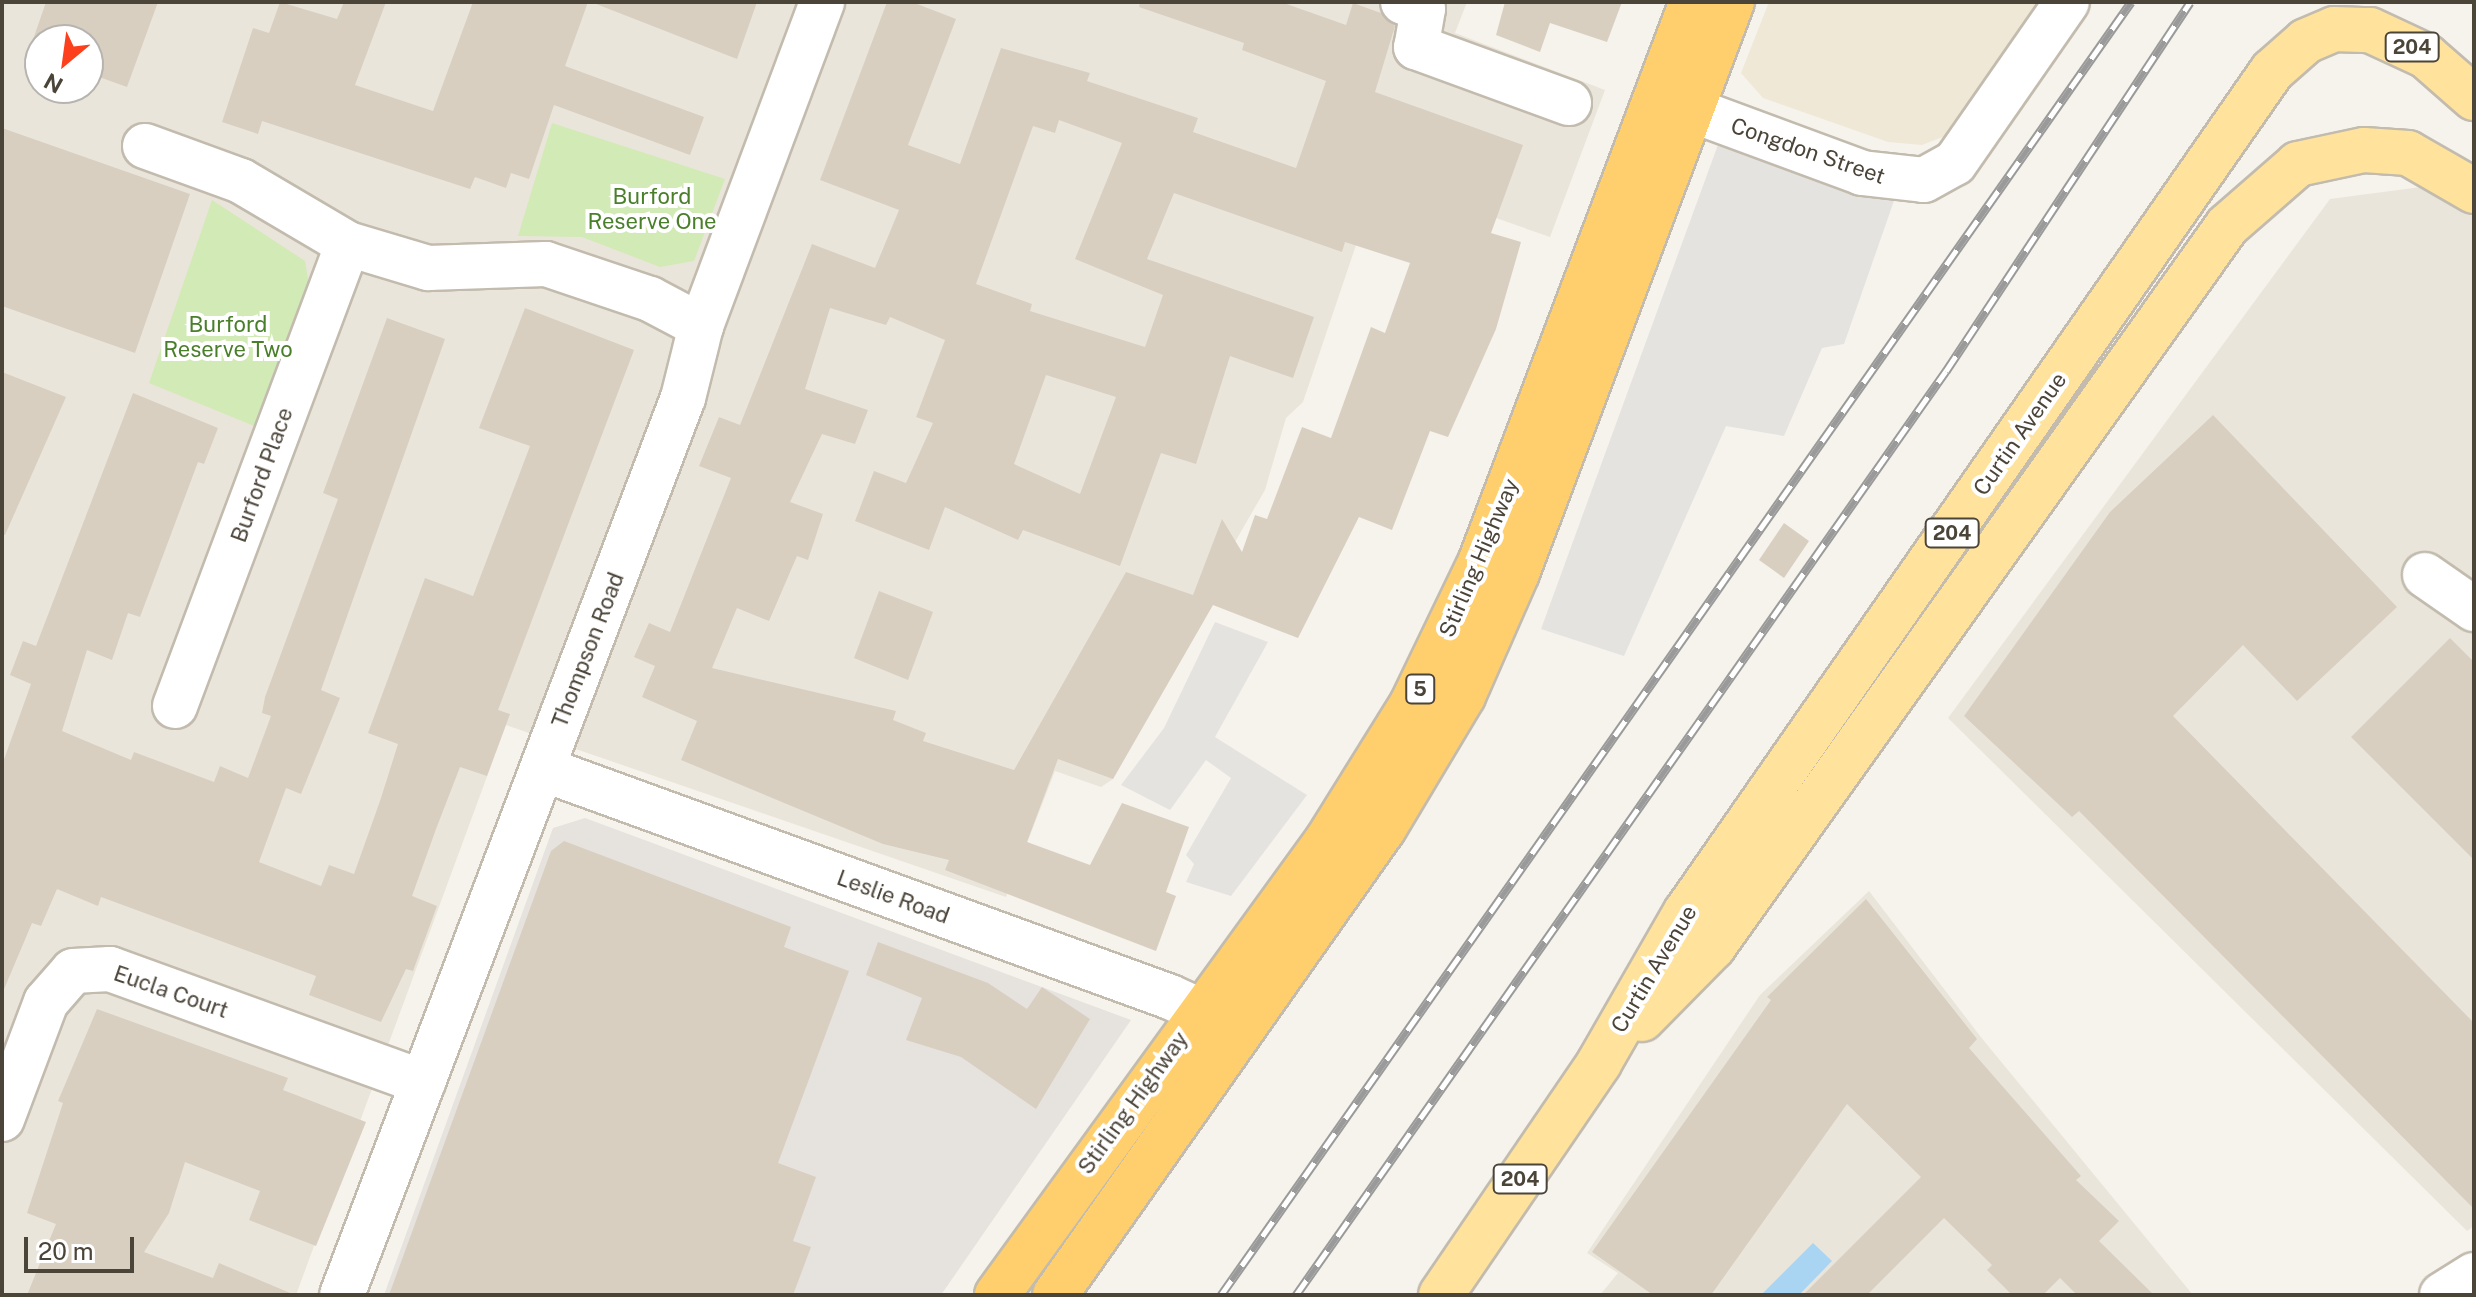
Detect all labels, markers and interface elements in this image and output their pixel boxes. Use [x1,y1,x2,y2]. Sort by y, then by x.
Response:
north arrow [24,24,104,104]
road number: 204 [2384,31,2440,63]
text: N [40,68,67,99]
street label: Congdon Street [1727,112,1889,190]
park label: Burford Reserve One [587,183,717,234]
park label: Burford Reserve Two [163,311,293,362]
street label: Curtin Avenue [1968,367,2072,501]
street label: Burford Place [225,404,299,546]
street label: Stirling Highway [1434,475,1524,641]
road number: 204 [1924,517,1980,549]
street label: Thompson Road [546,569,630,731]
road number: 5 [1404,673,1436,705]
street label: Leslie Road [833,864,953,930]
street label: Curtin Avenue [1606,900,1702,1038]
street label: Eucla Court [110,960,232,1024]
street label: Stirling Highway [1072,1027,1194,1179]
road number: 204 [1492,1163,1548,1195]
scale bar [28,1221,138,1271]
text: 20 m [38,1237,94,1265]

